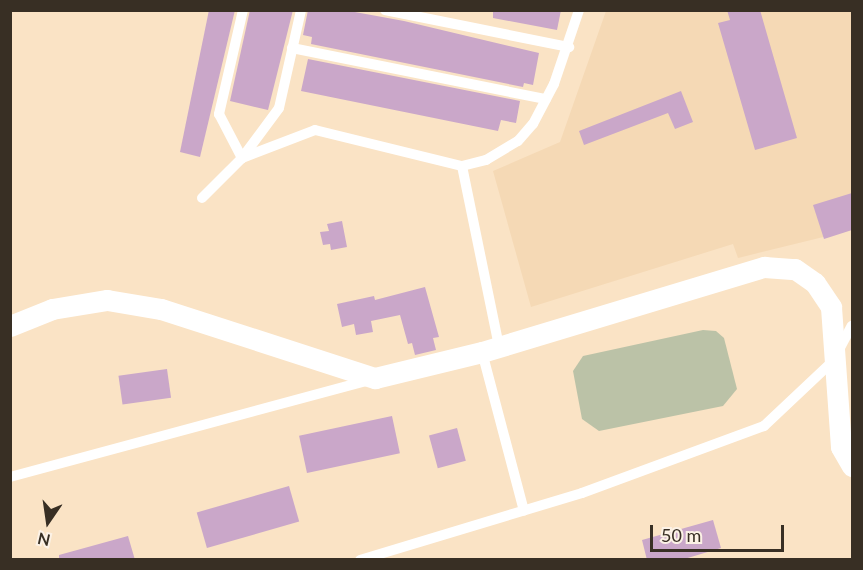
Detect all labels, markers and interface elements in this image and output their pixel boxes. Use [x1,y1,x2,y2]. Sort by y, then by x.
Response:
north arrow [18,492,78,552]
scale bar [653,513,786,551]
text: 50 m [661,524,701,546]
text: N [36,529,52,551]

